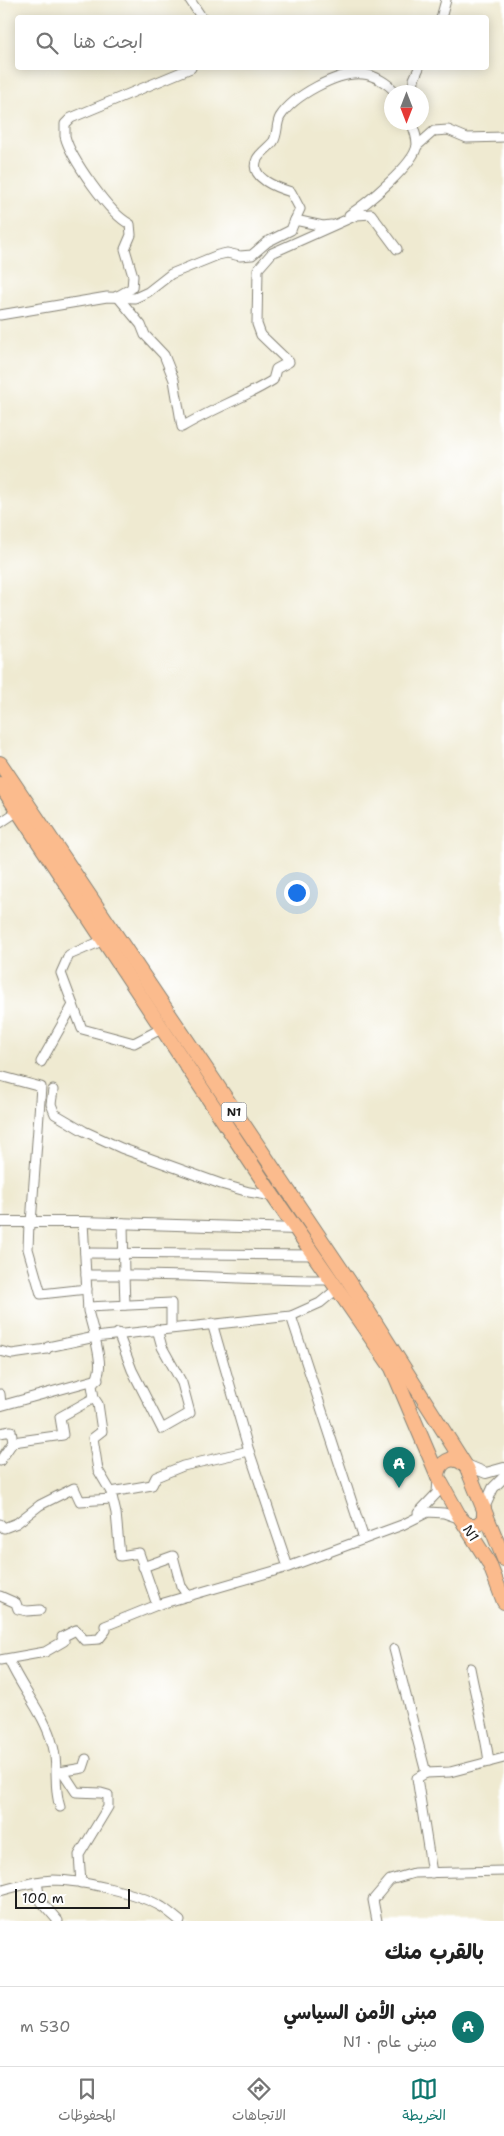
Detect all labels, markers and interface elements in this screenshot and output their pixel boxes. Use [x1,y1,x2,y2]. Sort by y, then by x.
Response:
search box [15,15,489,70]
icon: search [33,29,61,57]
text: ابحث هنا [73,29,143,54]
north arrow [384,85,429,130]
your location [284,880,310,906]
road number: N1 [222,1102,246,1122]
pin: A [383,1447,415,1488]
street label: N1 [459,1521,483,1545]
scale bar [15,1886,130,1909]
text: 100 m [22,1889,64,1907]
text: بالقرب منك [385,1938,484,1966]
text: مبنى الأمن السياسي [283,2000,437,2025]
text: 530 m [20,2016,70,2037]
text: A [462,2016,474,2037]
text: مبنى عام · N1 [343,2031,437,2052]
tab: المحفوظات [58,2075,116,2128]
tab: الاتجاهات [232,2075,286,2128]
tab: الخريطة [402,2075,446,2128]

